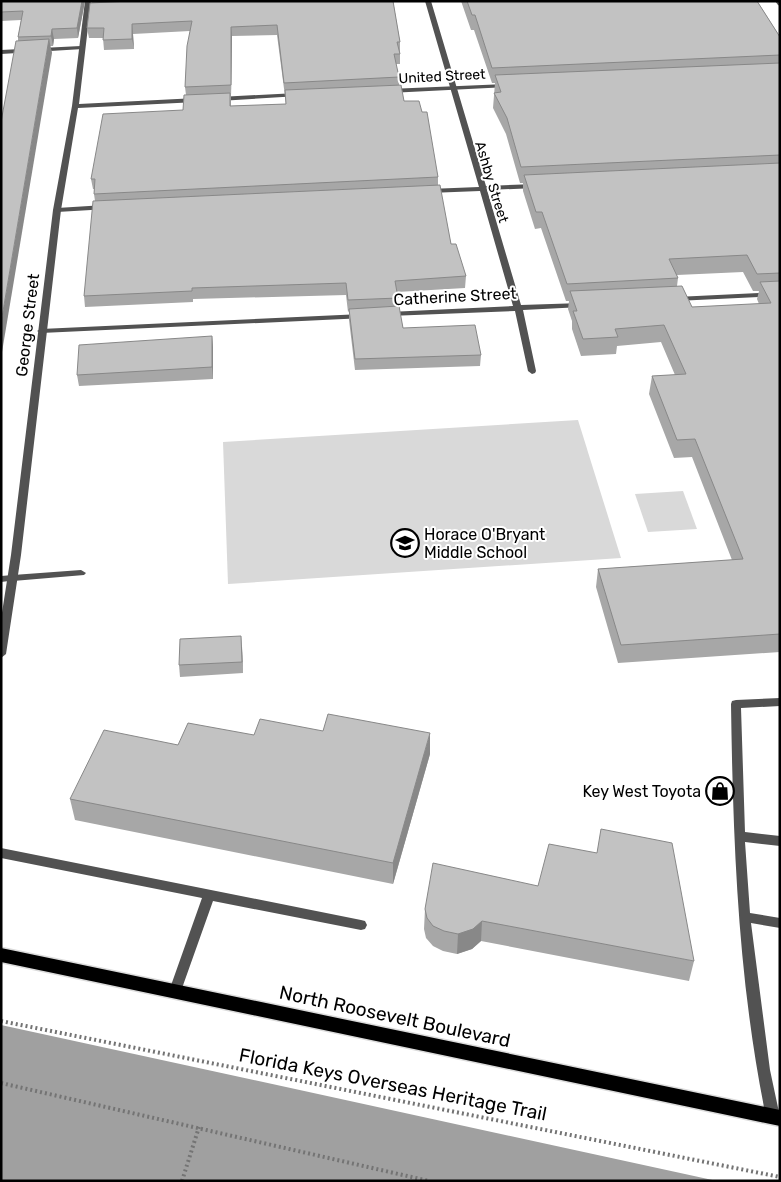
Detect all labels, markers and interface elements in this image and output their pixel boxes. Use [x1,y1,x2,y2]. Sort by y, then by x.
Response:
street label: United Street [398,66,487,87]
street label: Ashby Street [471,139,512,225]
street label: George Street [12,272,43,378]
street label: Catherine Street [393,284,517,309]
place label: Horace O'Bryant Middle School [424,525,545,562]
school or university icon: Horace O'Bryant Middle School [390,528,420,558]
shop icon: Key West Toyota [705,776,735,806]
place label: Key West Toyota [582,782,701,801]
street label: North Roosevelt Boulevard [277,981,512,1052]
street label: Florida Keys Overseas Heritage Trail [237,1043,549,1126]

